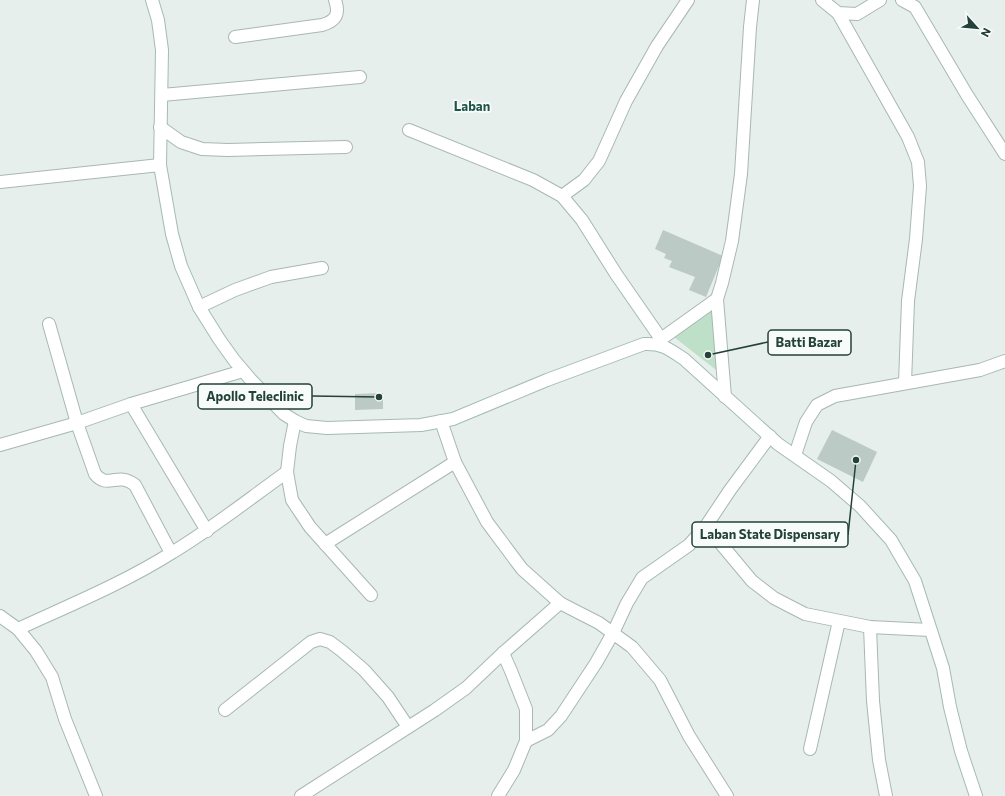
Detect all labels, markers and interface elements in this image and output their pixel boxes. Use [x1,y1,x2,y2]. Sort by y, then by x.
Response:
north arrow [957,8,997,48]
text: N [979,26,994,39]
district label: Laban [454,98,490,114]
callout: Batti Bazar [768,330,851,355]
text: Batti Bazar [776,334,843,350]
callout: Apollo Teleclinic [198,384,312,409]
text: Apollo Teleclinic [206,388,304,404]
callout: Laban State Dispensary [692,522,848,547]
text: Laban State Dispensary [700,526,840,542]

